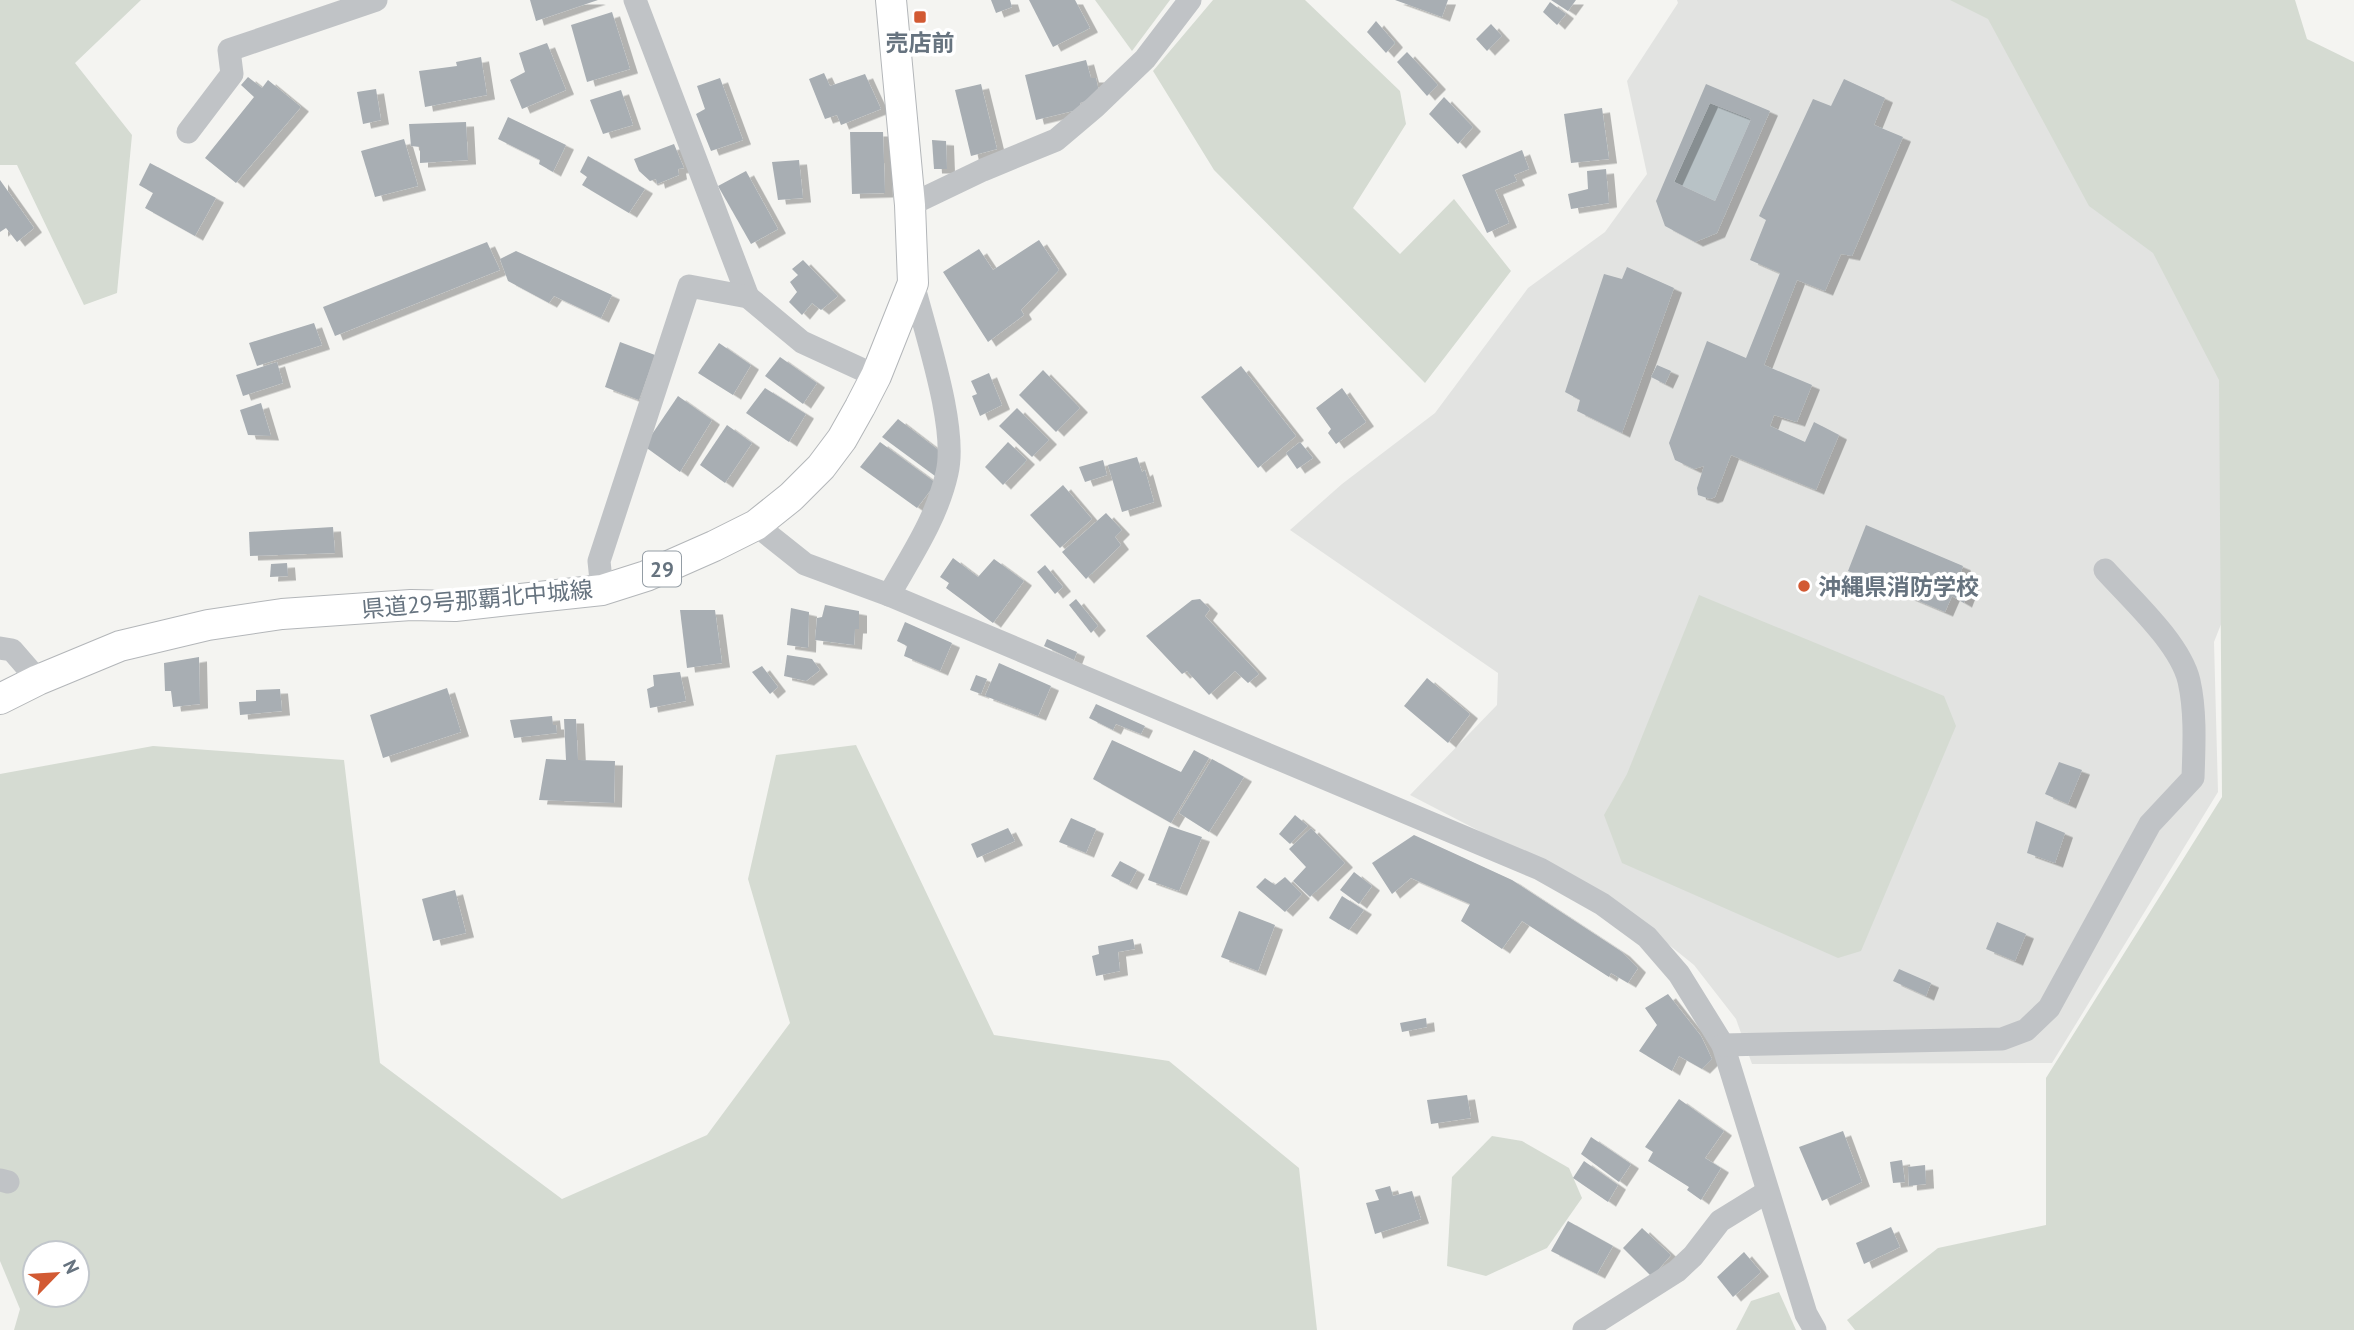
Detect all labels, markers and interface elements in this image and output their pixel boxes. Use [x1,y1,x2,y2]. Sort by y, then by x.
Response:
marker: 売店前 [912,9,928,25]
place label: 売店前 [886,28,955,57]
road number: 29 [643,552,681,586]
place label: 沖縄県消防学校 [1818,572,1979,601]
street label: 県道29号那覇北中城線 [360,574,594,624]
marker: 沖縄県消防学校 [1796,578,1812,594]
north arrow [21,1239,91,1309]
text: N [58,1256,85,1278]

